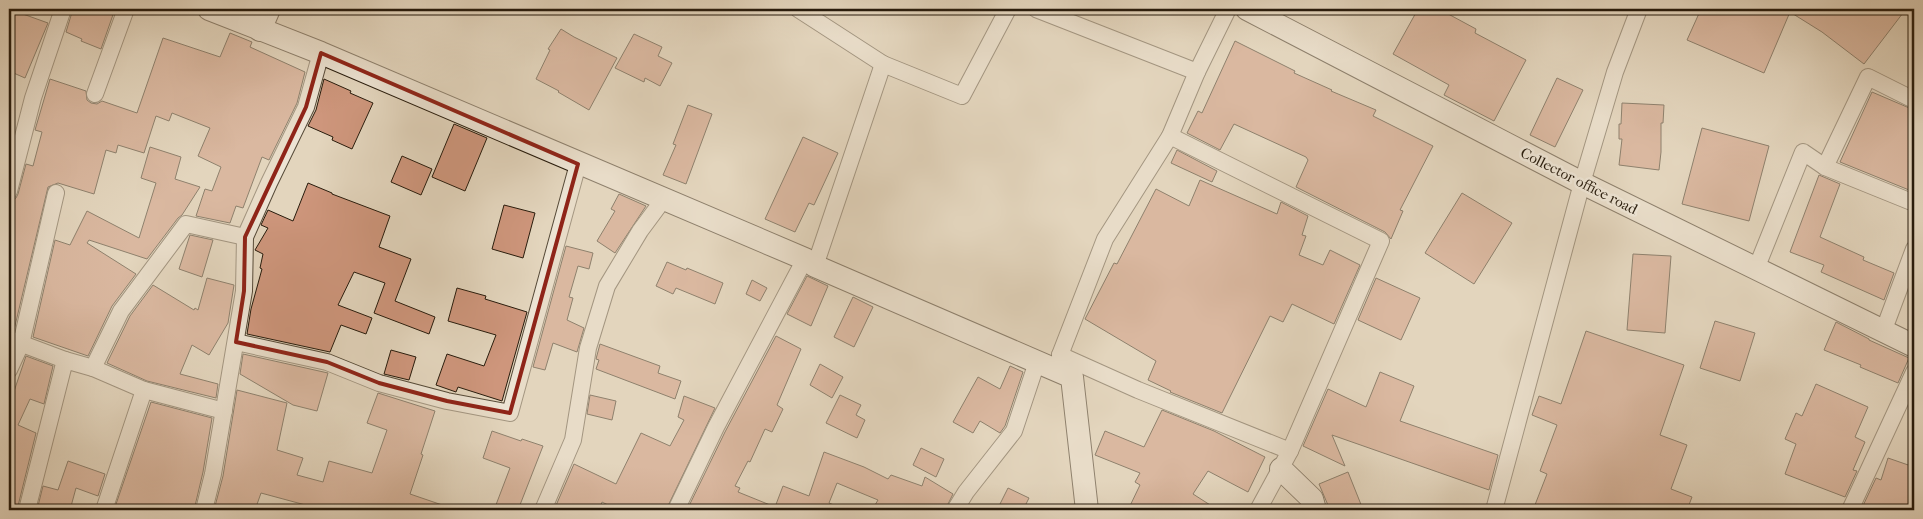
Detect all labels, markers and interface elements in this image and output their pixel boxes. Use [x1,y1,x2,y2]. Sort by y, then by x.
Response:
street label: Collector office road [1517,144,1641,219]

